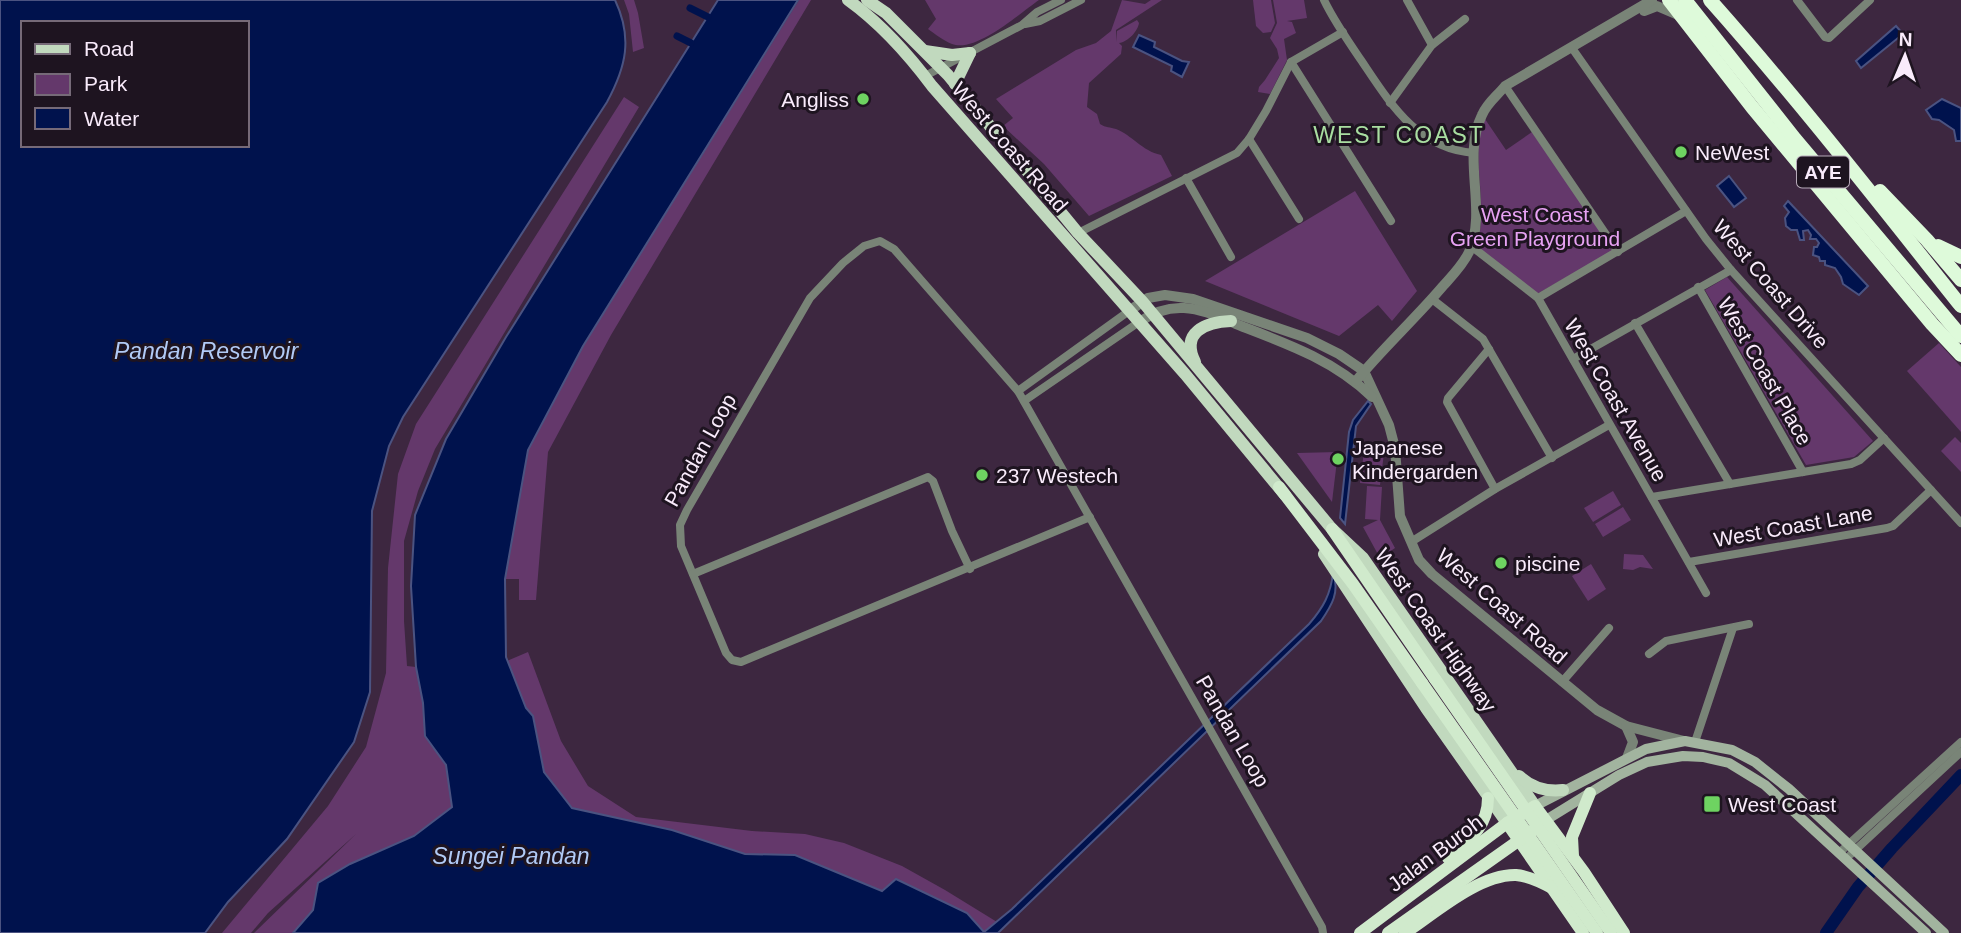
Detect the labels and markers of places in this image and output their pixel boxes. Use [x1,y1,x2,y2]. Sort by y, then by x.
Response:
place label: Angliss [781,88,849,111]
marker: Angliss [855,91,871,107]
place label: NeWest [1695,141,1769,164]
marker: NeWest [1673,144,1689,160]
place label: Japanese Kindergarden [1352,436,1478,483]
marker: Japanese Kindergarden [1330,451,1346,467]
place label: 237 Westech [996,464,1118,487]
marker: 237 Westech [974,467,990,483]
place label: piscine [1515,552,1580,575]
marker: piscine [1493,555,1509,571]
place label: West Coast [1728,793,1836,816]
marker: West Coast [1702,794,1722,814]

